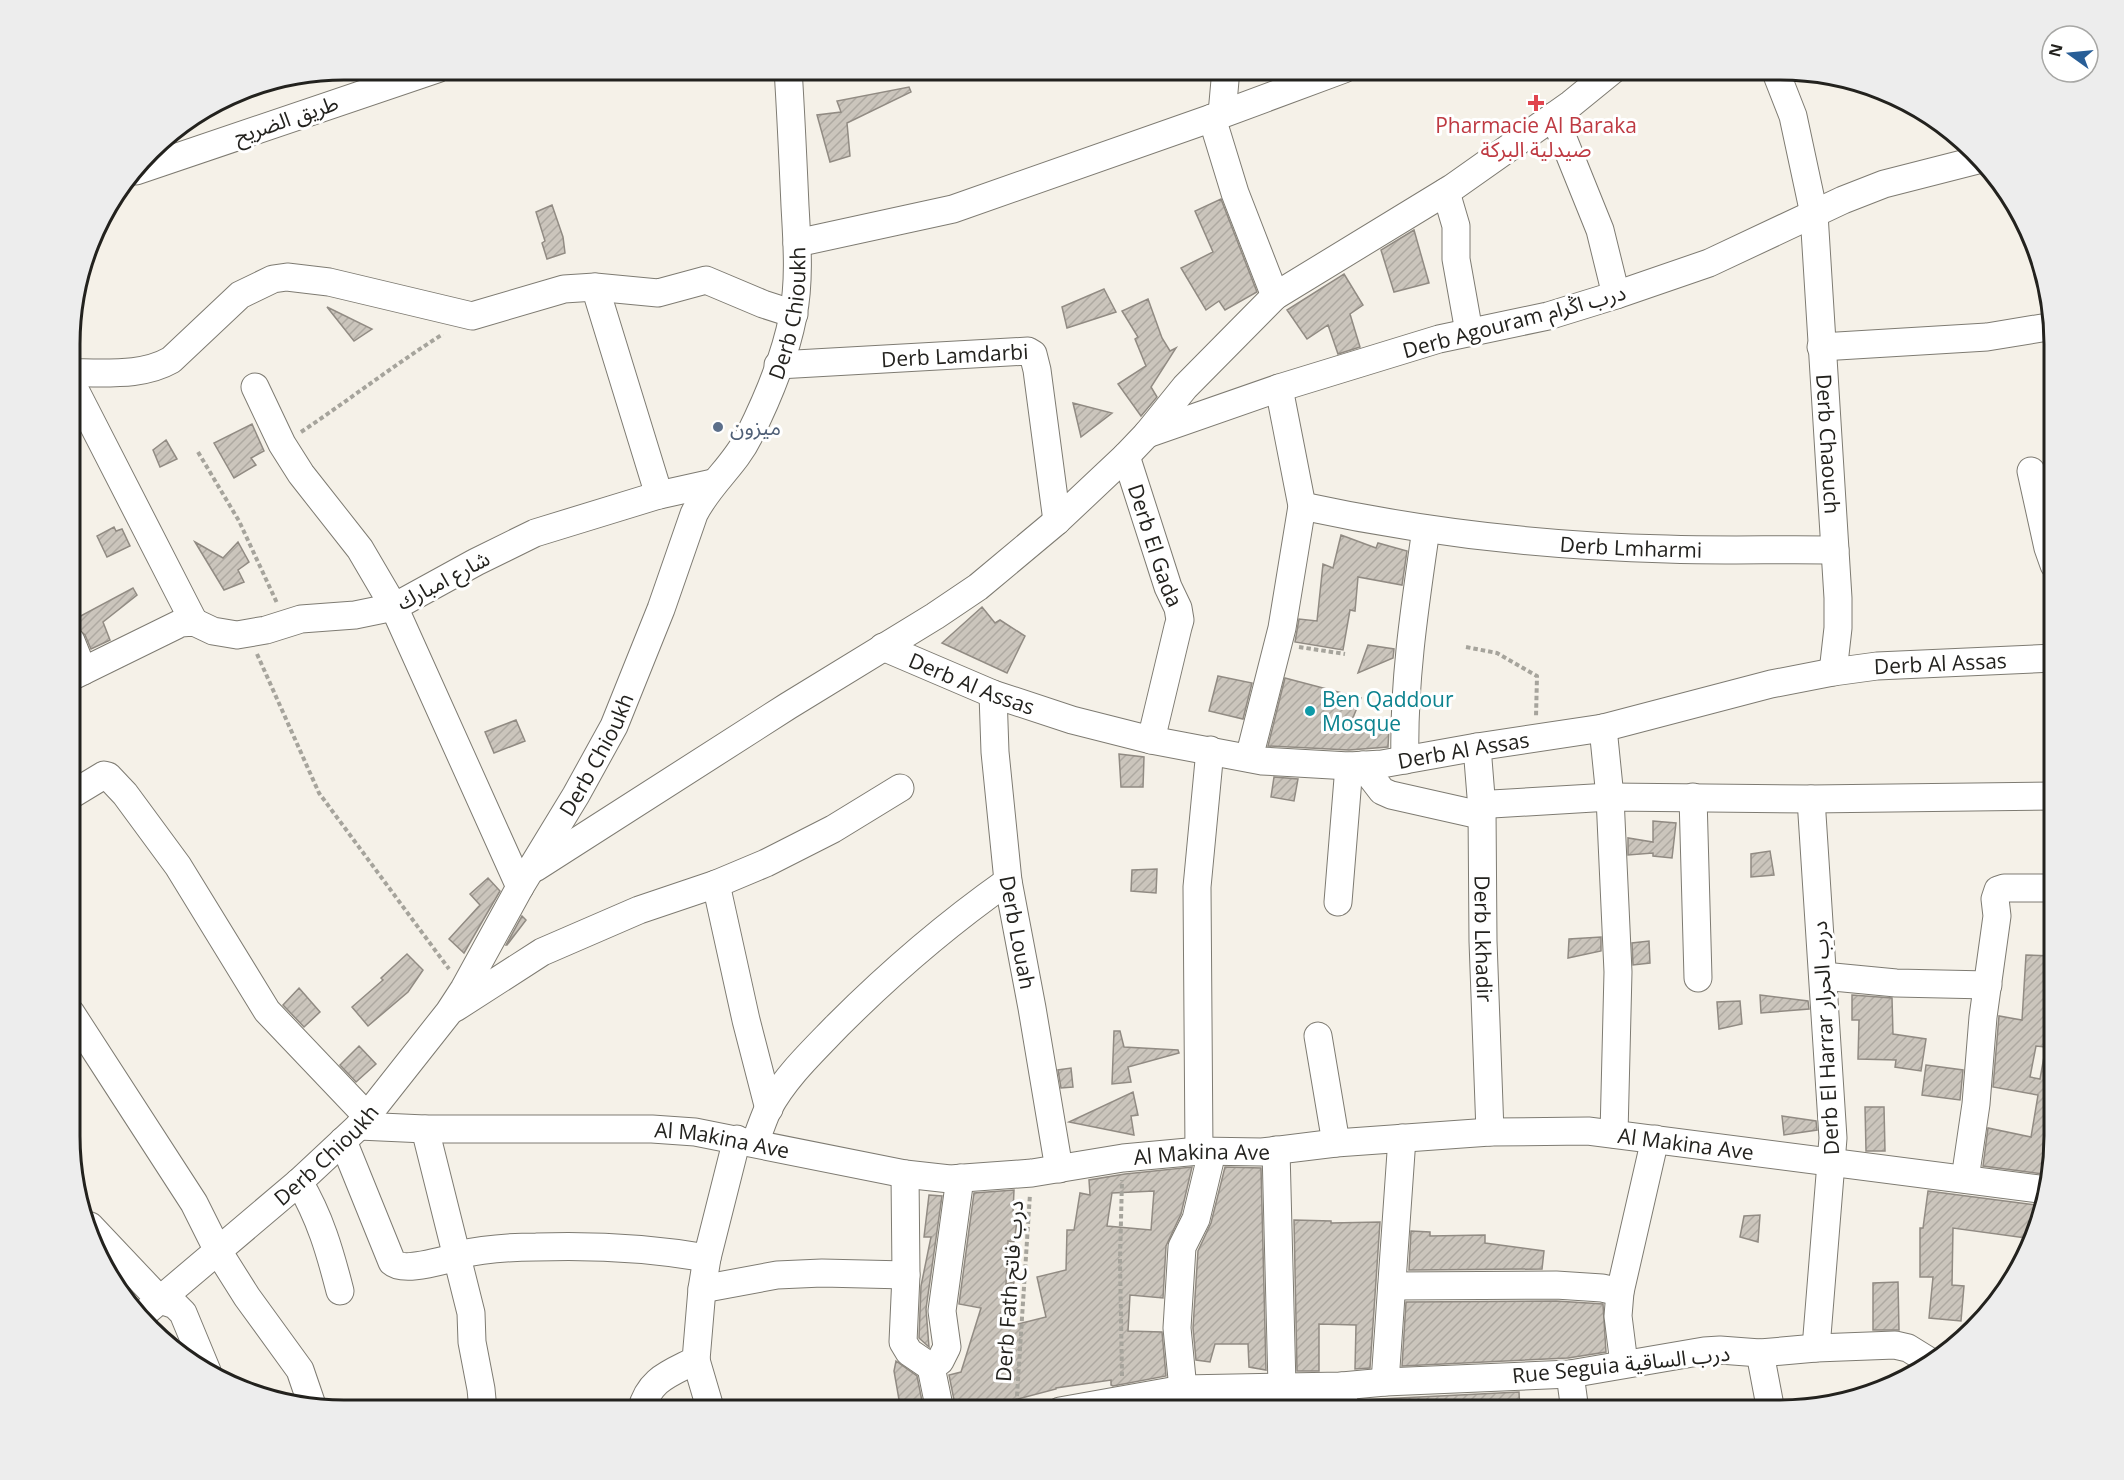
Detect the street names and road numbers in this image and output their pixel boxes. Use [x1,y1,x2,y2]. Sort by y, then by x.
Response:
street label: طريق الضريح [230,88,343,152]
street label: Derb Chioukh [761,246,811,383]
street label: Derb Agouram درب اڭرام [1399,278,1629,367]
street label: Derb Lamdarbi [880,337,1029,373]
street label: Derb Chaouch [1810,373,1847,515]
street label: Derb El Gada [1122,480,1189,611]
street label: Derb Lmharmi [1559,530,1702,564]
street label: شارع امبارك [392,544,495,618]
street label: Derb Al Assas [905,646,1038,721]
street label: Derb Al Assas [1873,646,2007,680]
street label: Derb Chioukh [553,689,640,821]
street label: Derb Al Assas [1395,725,1531,775]
street label: Derb Louah [993,873,1042,992]
street label: Derb Lkhadir [1469,875,1499,1003]
street label: Derb El Harrar درب الحرار [1805,920,1845,1156]
street label: Derb Chioukh [268,1099,385,1212]
street label: Al Makina Ave [654,1115,792,1165]
street label: Al Makina Ave [1616,1121,1755,1166]
street label: Al Makina Ave [1132,1137,1272,1171]
street label: Derb Fath درب فاتح [989,1199,1031,1383]
street label: Rue Seguia درب الساقية [1511,1339,1731,1389]

